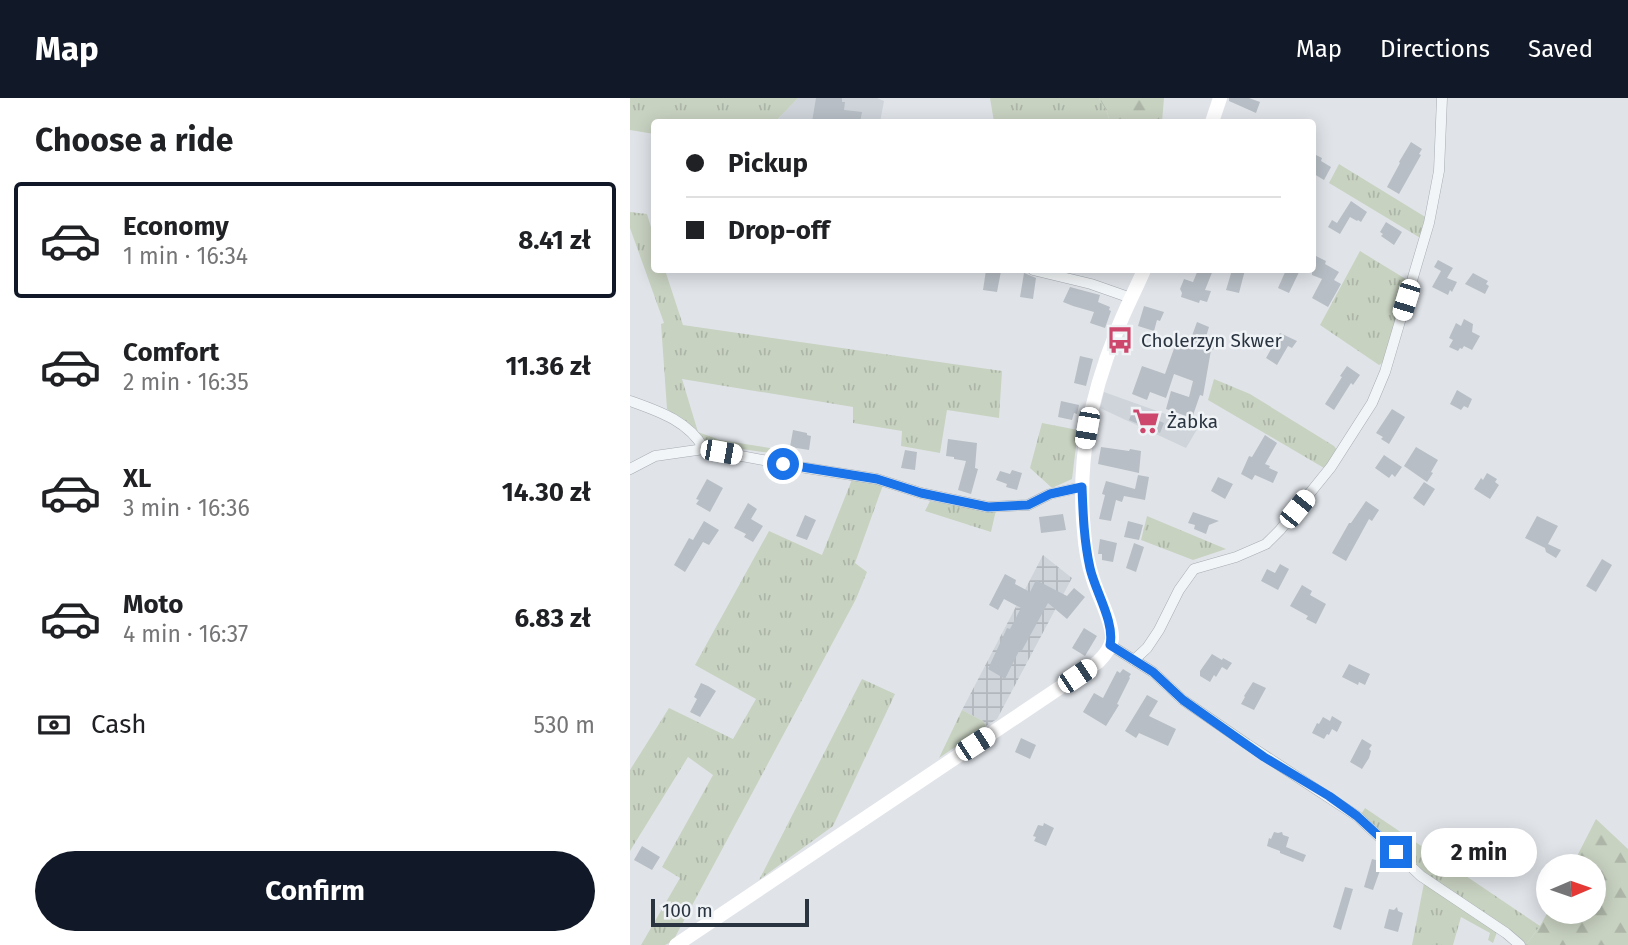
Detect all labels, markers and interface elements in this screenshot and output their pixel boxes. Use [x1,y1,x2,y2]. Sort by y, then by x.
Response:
text: Map [35,29,99,69]
text: Map [1296,35,1342,63]
text: Directions [1380,35,1490,63]
text: Saved [1528,35,1593,63]
text: Choose a ride [35,121,233,159]
text: Pickup [728,148,808,179]
icon: car [39,209,102,272]
text: Economy [123,211,229,242]
text: Drop-off [728,215,830,246]
text: 8.41 zł [518,225,591,256]
text: 1 min · 16:34 [123,242,248,270]
car [1390,277,1423,323]
bus stop icon: Cholerzyn Skwer [1105,325,1135,355]
place label: Cholerzyn Skwer [1141,329,1283,352]
icon: car [39,335,102,398]
text: Comfort [123,337,219,368]
text: 11.36 zł [505,351,591,382]
text: 2 min · 16:35 [123,368,249,396]
car [1074,405,1101,451]
supermarket icon: Żabka [1131,406,1161,436]
place label: Żabka [1167,410,1218,433]
car [699,438,744,466]
route start [767,448,799,480]
icon: car [39,461,102,524]
text: XL [123,463,151,494]
text: 14.30 zł [502,477,591,508]
car [1276,486,1319,532]
text: 3 min · 16:36 [123,494,250,522]
icon: car [39,587,102,650]
text: Moto [123,589,183,620]
text: 6.83 zł [514,603,591,634]
text: 4 min · 16:37 [123,620,248,648]
car [1054,656,1101,696]
icon: cash [35,706,73,744]
text: Cash [91,709,147,740]
text: 530 m [534,711,595,739]
car [952,724,999,764]
callout: 2 min [1420,828,1536,876]
route end [1380,836,1412,868]
text: 2 min [1451,838,1507,866]
button: Confirm [35,851,595,931]
north arrow [1536,854,1606,924]
map controls [1536,854,1606,924]
scale bar [651,896,808,928]
text: 100 m [662,899,713,922]

